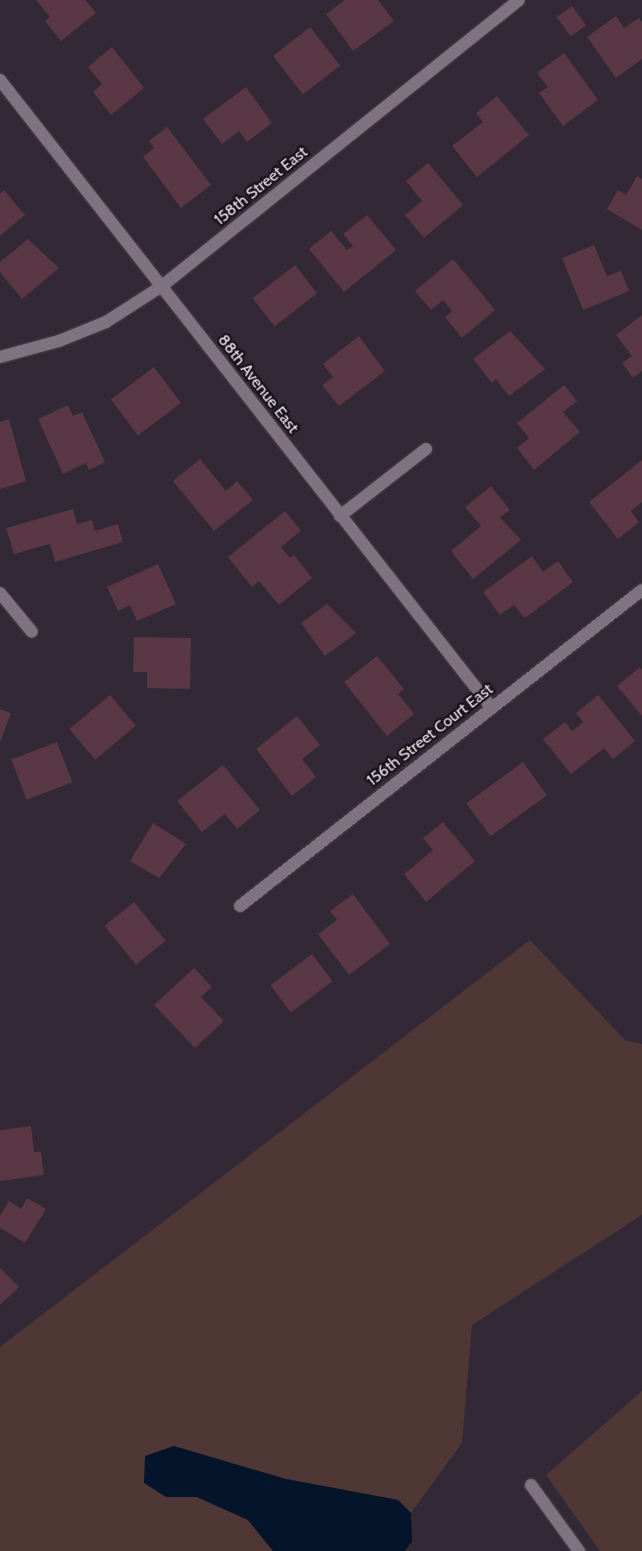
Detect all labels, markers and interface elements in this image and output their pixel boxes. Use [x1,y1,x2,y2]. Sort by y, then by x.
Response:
street label: 158th Street East [210,143,312,229]
street label: 88th Avenue East [214,331,302,437]
street label: 156th Street Court East [363,680,497,790]

